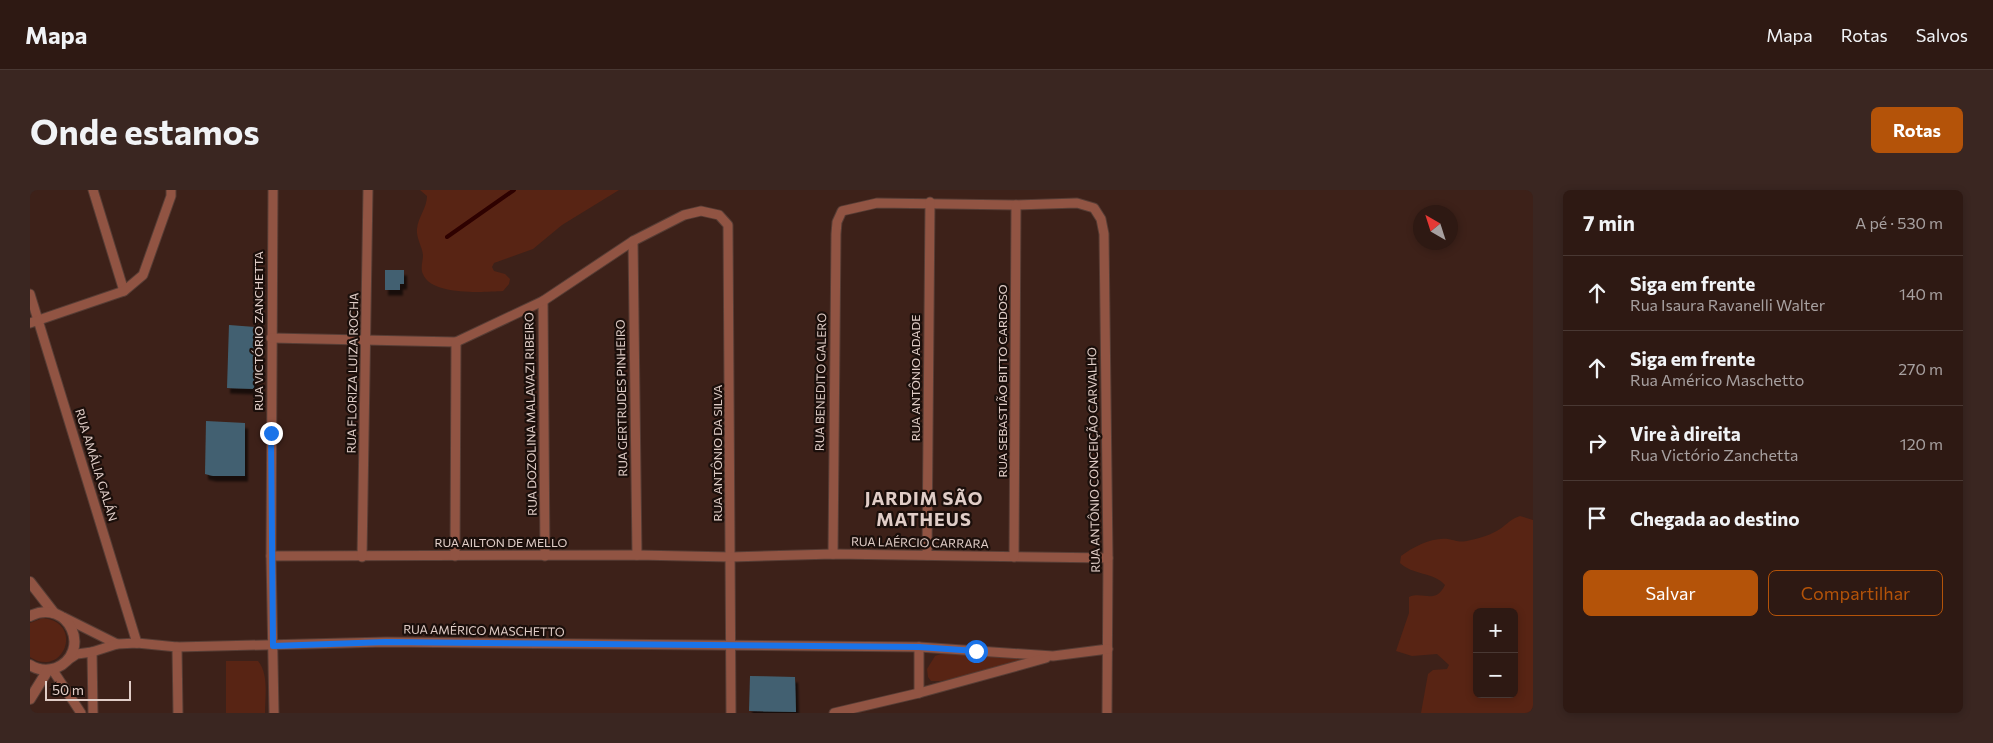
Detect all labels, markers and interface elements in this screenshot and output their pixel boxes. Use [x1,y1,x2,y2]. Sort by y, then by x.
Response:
text: Mapa [25,20,87,49]
text: Mapa [1766,24,1813,46]
text: Rotas [1841,24,1888,46]
text: Salvos [1916,24,1968,46]
button: Rotas [1871,107,1963,153]
text: Onde estamos [30,109,260,152]
north arrow [1413,205,1458,250]
text: 7 min [1583,210,1635,235]
text: A pé · 530 m [1855,213,1943,232]
street label: RUA VICTÓRIO ZANCHETTA [251,251,265,411]
text: Siga em frente [1630,272,1755,295]
icon: ahead [1583,279,1611,307]
street label: RUA SEBASTIÃO BITTO CARDOSO [995,284,1009,478]
text: 140 m [1899,284,1943,303]
street label: RUA FLORIZA LUIZA ROCHA [344,292,360,453]
text: Rua Isaura Ravanelli Walter [1630,295,1825,314]
street label: RUA DOZOLINA MALAVAZI RIBEIRO [521,312,539,516]
street label: RUA BENEDITO GALERO [812,313,828,451]
street label: RUA ANTÔNIO ADADE [908,315,922,441]
street label: RUA GERTRUDES PINHEIRO [613,319,629,477]
street label: RUA ANTÔNIO CONCEIÇÃO CARVALHO [1084,347,1102,573]
text: Siga em frente [1630,347,1755,370]
icon: ahead [1583,354,1611,382]
text: 270 m [1898,359,1943,378]
text: Rua Américo Maschetto [1630,370,1804,389]
street label: RUA ANTÔNIO DA SILVA [710,385,724,521]
street label: RUA AMÁLIA GALÁN [73,407,121,523]
route end [260,422,283,445]
text: Vire à direita [1630,422,1741,445]
icon: right [1583,429,1611,457]
text: 120 m [1900,434,1943,453]
text: Rua Victório Zanchetta [1630,445,1798,464]
district label: JARDIM SÃO MATHEUS [865,487,983,530]
icon: arrive [1583,504,1611,532]
text: Chegada ao destino [1630,507,1800,530]
street label: RUA LAÉRCIO CARRARA [851,534,989,550]
street label: RUA AILTON DE MELLO [435,535,568,549]
button: Salvar [1583,570,1758,616]
button: Compartilhar [1768,570,1943,616]
map controls [1473,608,1518,698]
button: + [1473,608,1518,653]
street label: RUA AMÉRICO MASCHETTO [403,622,565,638]
route start [965,640,988,663]
button: − [1473,653,1518,698]
scale bar [45,678,131,701]
text: 50 m [52,681,84,698]

